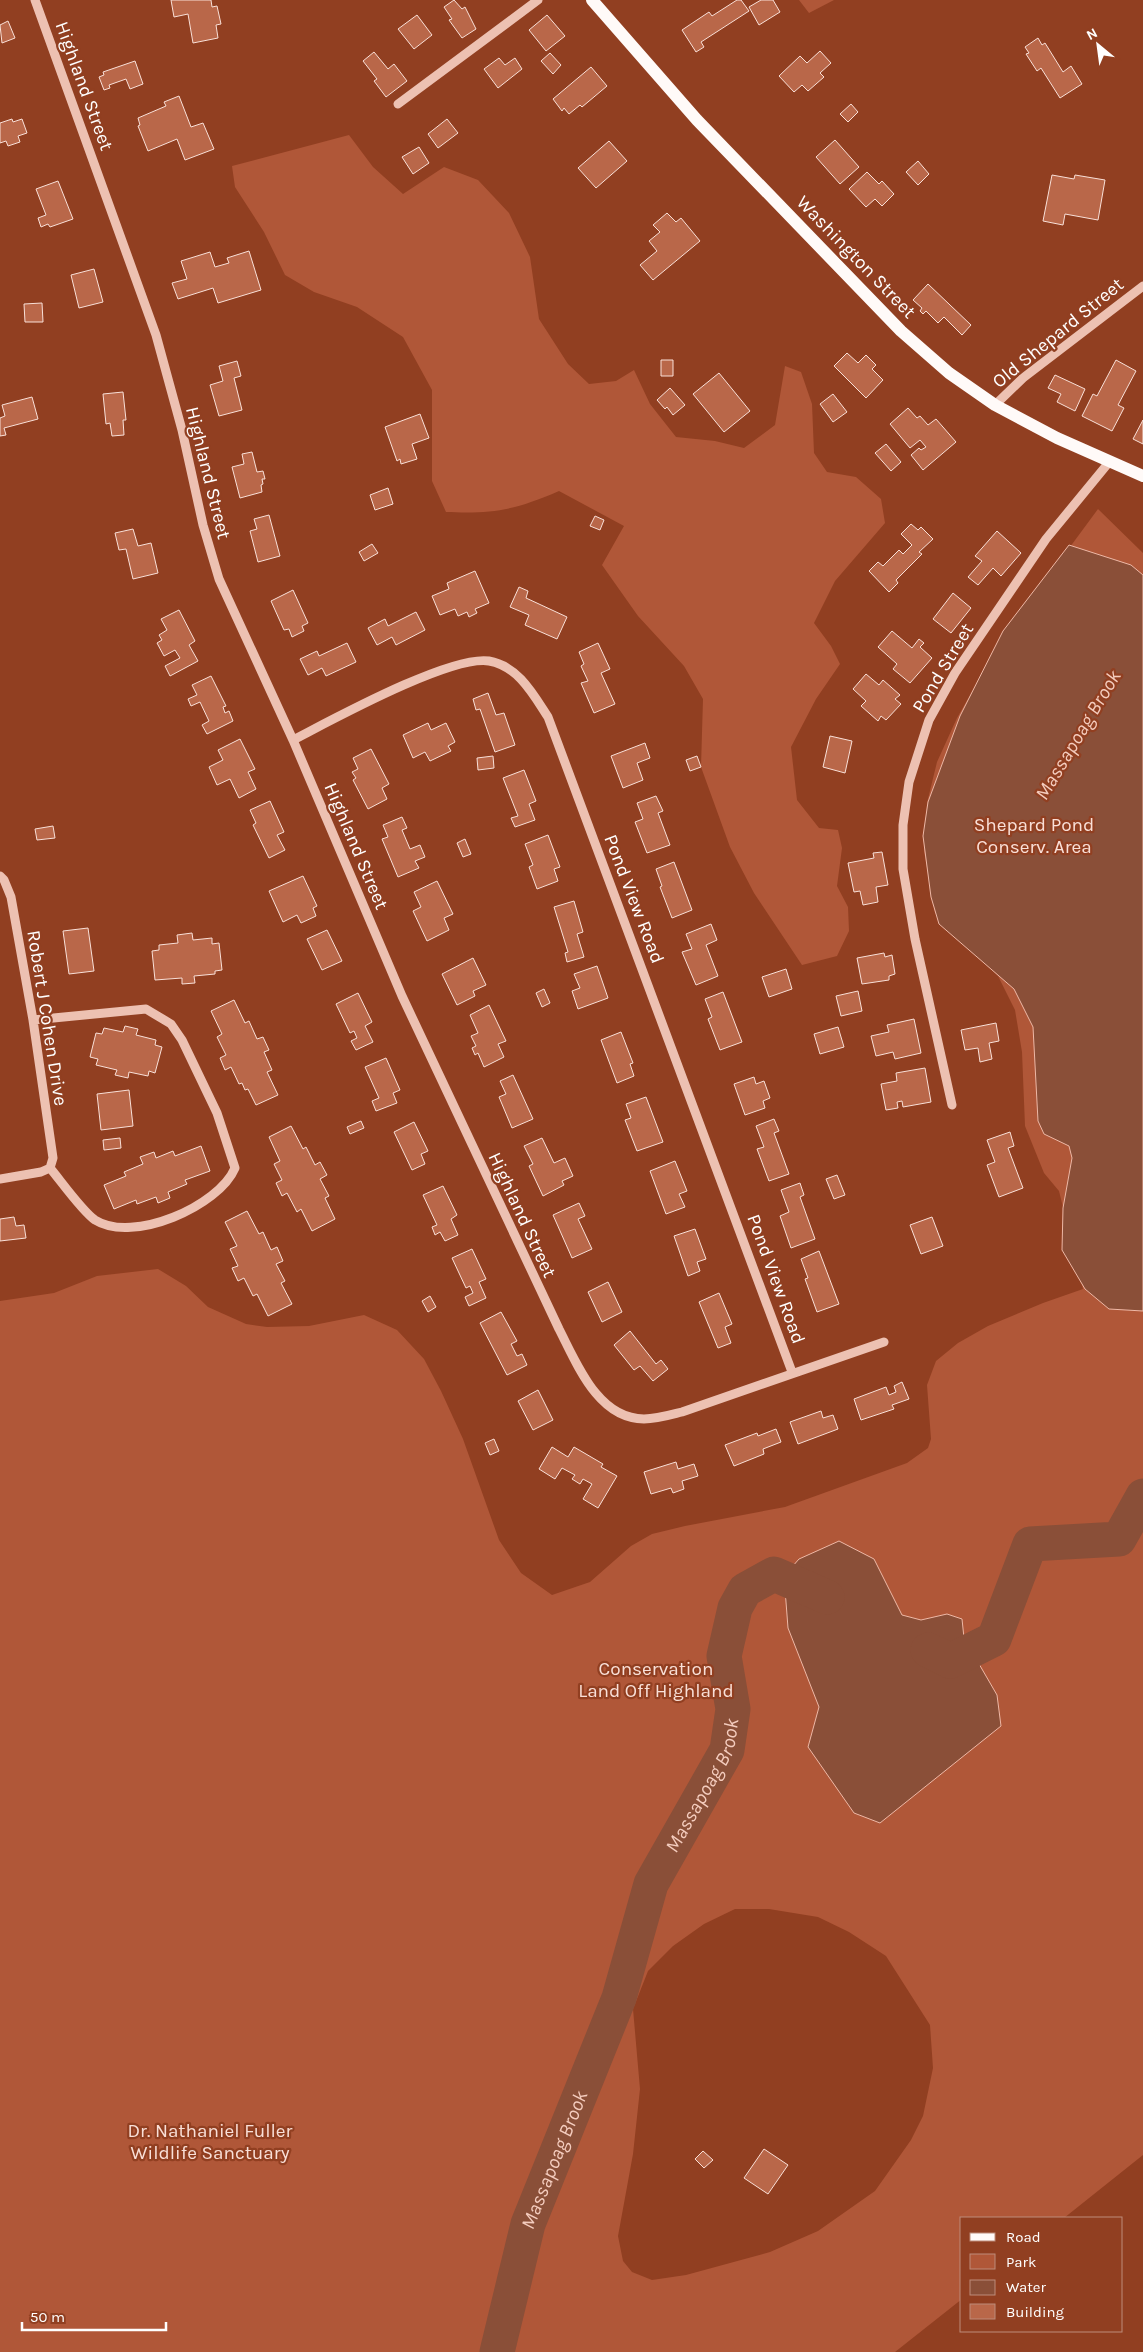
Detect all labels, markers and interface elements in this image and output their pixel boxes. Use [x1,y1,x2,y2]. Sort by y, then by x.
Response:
street label: Highland Street [50,18,118,154]
north arrow [1073,20,1123,70]
text: N [1083,24,1100,44]
street label: Washington Street [792,191,920,323]
street label: Old Shepard Street [988,273,1128,393]
street label: Highland Street [181,404,235,542]
street label: Pond Street [908,619,978,717]
water label: Massapoag Brook [1030,665,1126,804]
street label: Highland Street [319,779,393,913]
park label: Shepard Pond Conserv. Area [974,814,1094,858]
street label: Pond View Road [599,831,669,967]
street label: Robert J Cohen Drive [22,929,72,1107]
street label: Highland Street [483,1149,561,1281]
street label: Pond View Road [742,1211,810,1347]
park label: Conservation Land Off Highland [578,1658,734,1702]
water label: Massapoag Brook [660,1716,743,1856]
water label: Massapoag Brook [516,2086,592,2232]
park label: Dr. Nathaniel Fuller Wildlife Sanctuary [128,2120,293,2164]
legend [960,2217,1123,2332]
text: Road [1006,2228,1041,2246]
text: Park [1006,2253,1036,2271]
text: Water [1006,2278,1047,2296]
scale bar [22,2300,166,2332]
text: Building [1006,2303,1064,2321]
text: 50 m [30,2308,65,2326]

